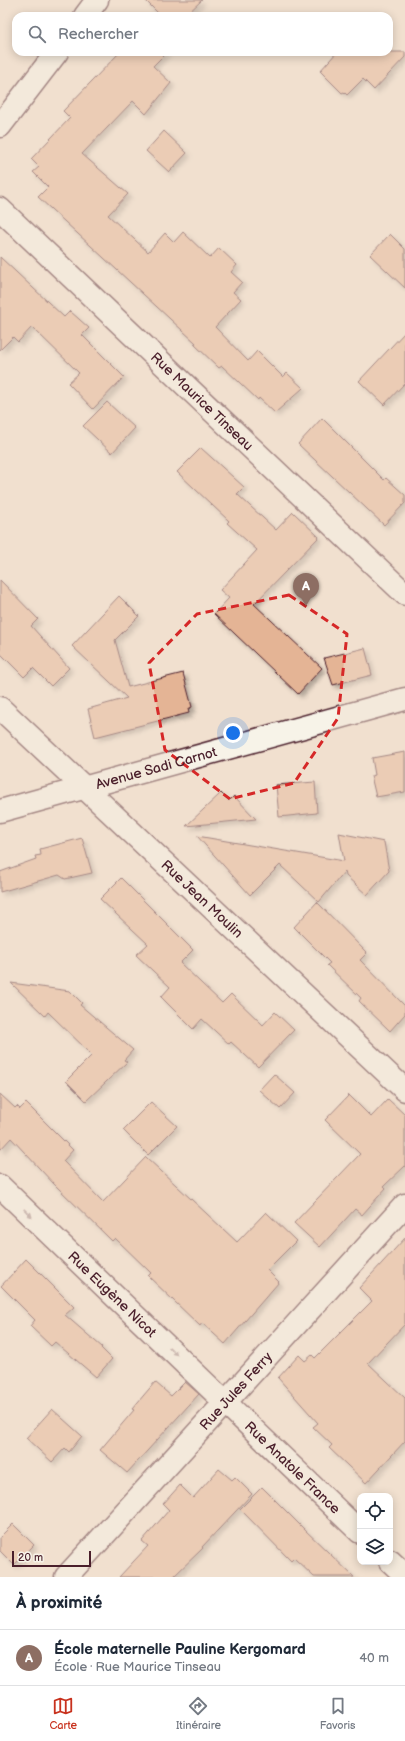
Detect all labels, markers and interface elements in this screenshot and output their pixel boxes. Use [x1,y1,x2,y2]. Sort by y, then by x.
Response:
search box [12,12,393,56]
icon: search [26,23,48,45]
text: Rechercher [58,25,138,44]
street label: Rue Maurice Tinseau [147,349,257,454]
pin: A [293,573,319,606]
your location [223,723,243,743]
street label: Avenue Sadi Carnot [94,743,219,793]
street label: Rue Jean Moulin [157,857,246,942]
one-way arrow [23,1208,33,1218]
street label: Rue Eugène Nicot [64,1248,160,1341]
one-way arrow [168,1346,177,1355]
street label: Rue Jules Ferry [196,1348,276,1434]
street label: Rue Anatole France [241,1418,344,1517]
map controls [357,1493,393,1565]
button: locate [357,1493,393,1529]
button: layers [357,1529,393,1565]
scale bar [12,1549,91,1568]
text: 20 m [18,1551,43,1564]
text: À proximité [16,1593,102,1613]
text: École maternelle Pauline Kergomard [54,1640,306,1659]
text: A [25,1650,33,1666]
text: 40 m [359,1650,389,1666]
text: École · Rue Maurice Tinseau [54,1659,221,1675]
tab: Carte [49,1695,77,1732]
tab: Itinéraire [176,1695,221,1732]
tab: Favoris [320,1695,356,1732]

